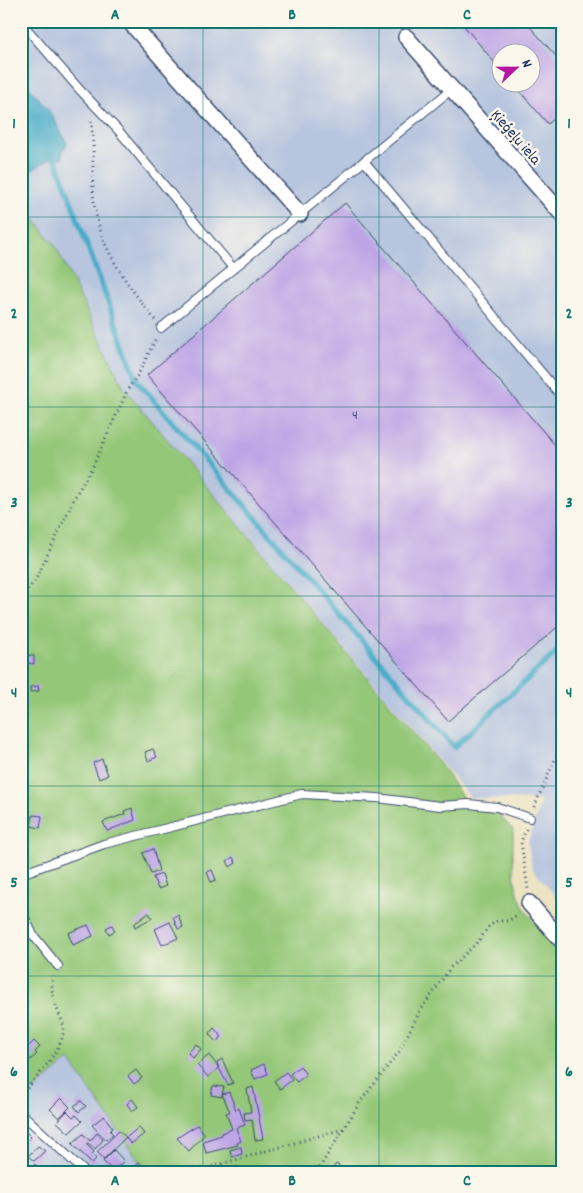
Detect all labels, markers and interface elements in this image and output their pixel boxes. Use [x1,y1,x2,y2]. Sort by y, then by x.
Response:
text: A [111,4,120,27]
text: B [288,4,296,27]
text: C [463,4,471,27]
north arrow [490,42,540,92]
text: N [516,57,537,71]
street label: Ķieģeļu iela [484,105,546,171]
text: 1 [12,113,16,136]
text: 1 [567,113,571,136]
text: 2 [11,303,18,326]
text: 2 [566,303,573,326]
house number: 4 [352,406,358,426]
text: 3 [10,492,18,515]
text: 3 [565,492,573,515]
text: 4 [11,682,17,705]
text: 4 [566,682,572,705]
text: 5 [10,872,18,895]
text: 5 [565,872,573,895]
text: 6 [10,1061,18,1084]
text: 6 [565,1061,573,1084]
text: A [111,1170,120,1193]
text: B [288,1170,296,1193]
text: C [463,1170,471,1193]

